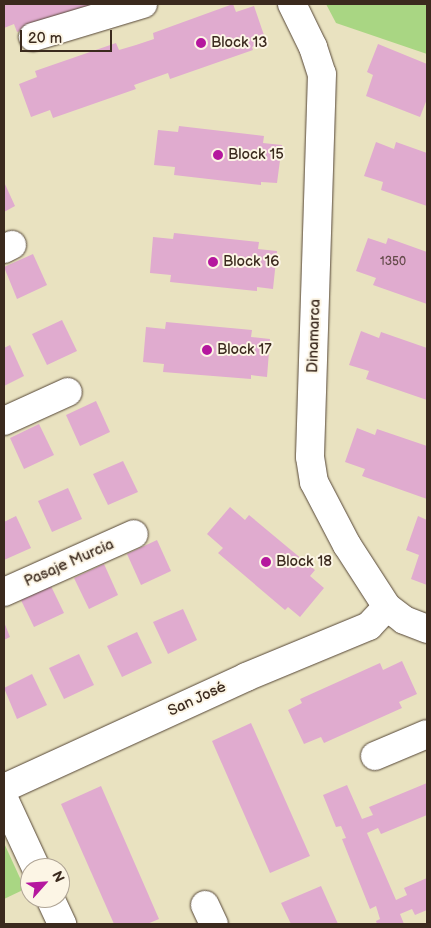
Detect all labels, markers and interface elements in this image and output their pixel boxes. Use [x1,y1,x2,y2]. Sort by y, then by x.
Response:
scale bar [22,20,115,52]
text: 20 m [28,29,62,48]
place label: Block 13 [211,34,267,52]
marker: Block 13 [195,37,207,49]
place label: Block 15 [228,146,284,164]
marker: Block 15 [212,149,224,161]
place label: Block 16 [223,253,279,271]
house number: 1350 [380,255,406,269]
marker: Block 16 [207,256,219,268]
street label: Dinamarca [304,299,324,373]
place label: Block 17 [217,341,272,359]
marker: Block 17 [201,344,213,356]
street label: Pasaje Murcia [21,535,117,591]
place label: Block 18 [276,553,332,571]
marker: Block 18 [260,556,272,568]
street label: San José [165,678,229,720]
north arrow [20,858,70,908]
text: N [48,868,68,885]

